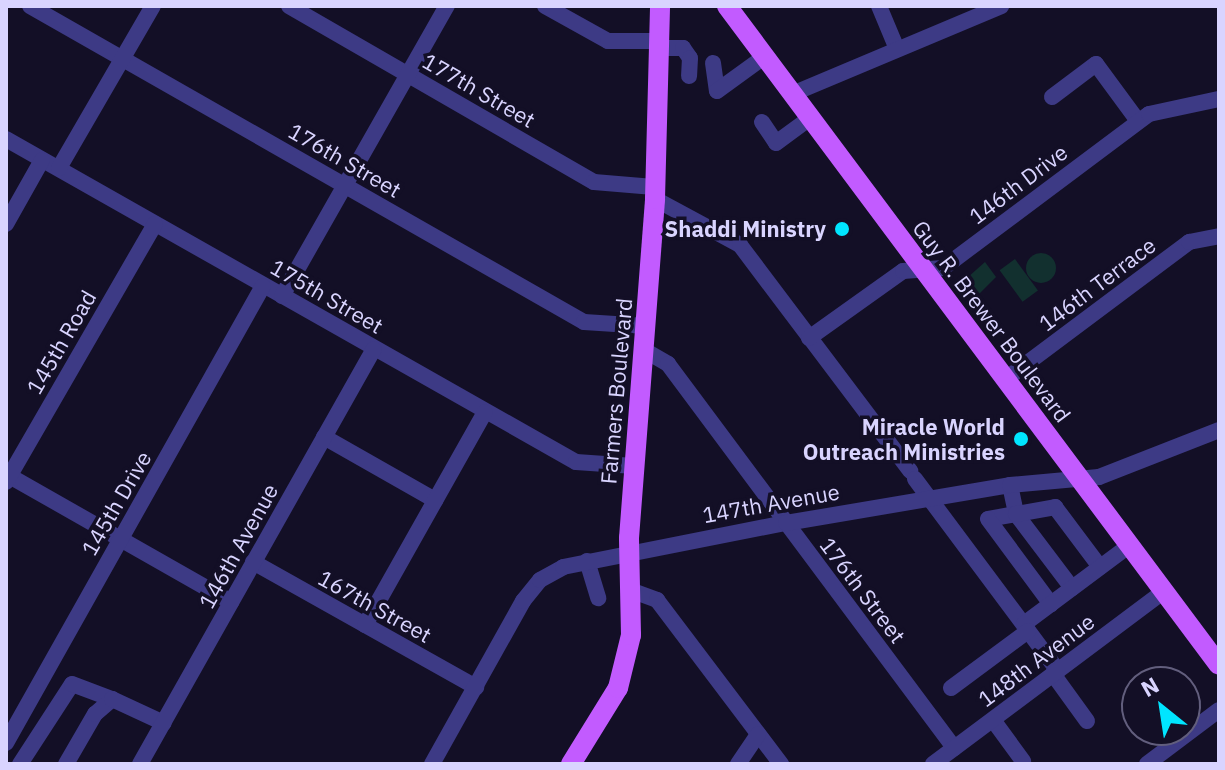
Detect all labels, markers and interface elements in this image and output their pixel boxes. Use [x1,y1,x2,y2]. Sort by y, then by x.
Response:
street label: 177th Street [418,47,540,133]
street label: 176th Street [284,117,406,203]
street label: 146th Drive [964,139,1072,229]
street label: Guy R. Brewer Boulevard [907,215,1077,427]
place label: Shaddi Ministry [665,216,826,242]
marker: Shaddi Ministry [833,220,851,238]
street label: 146th Terrace [1034,232,1160,336]
street label: 175th Street [266,253,388,339]
street label: 145th Road [21,285,101,399]
street label: Farmers Boulevard [595,297,637,485]
place label: Miracle World Outreach Ministries [803,413,1005,464]
marker: Miracle World Outreach Ministries [1012,430,1030,448]
street label: 145th Drive [76,446,156,560]
street label: 147th Avenue [701,478,841,528]
street label: 146th Avenue [193,479,283,613]
street label: 176th Street [815,532,911,648]
street label: 167th Street [314,564,436,648]
street label: 148th Avenue [973,608,1099,712]
north arrow [1121,666,1201,746]
text: N [1136,670,1164,703]

